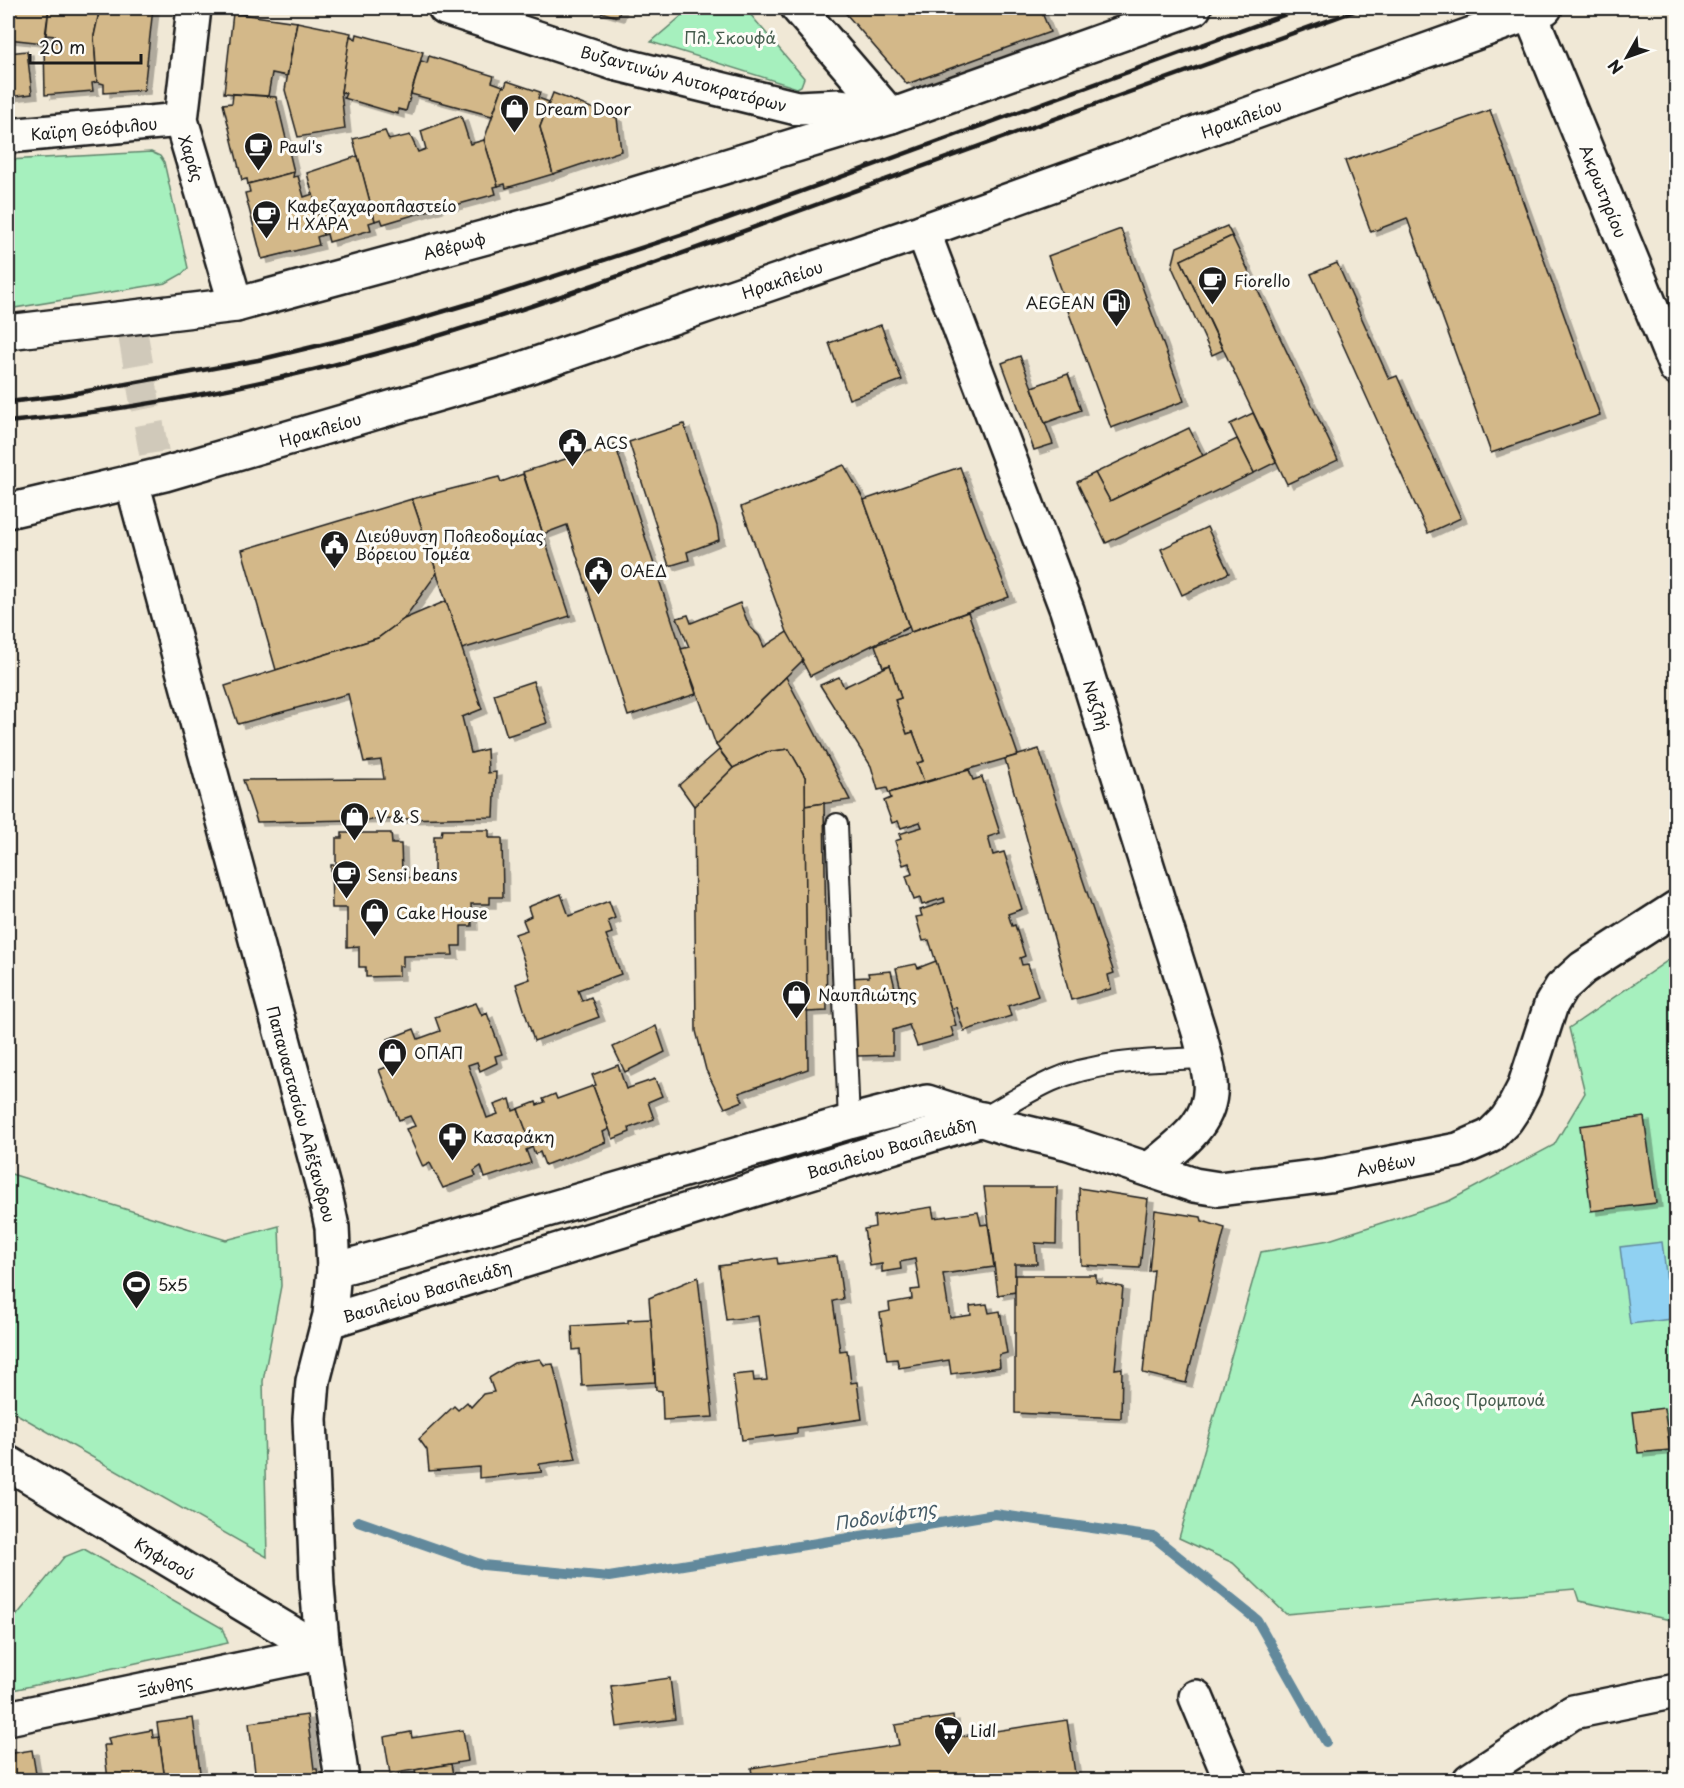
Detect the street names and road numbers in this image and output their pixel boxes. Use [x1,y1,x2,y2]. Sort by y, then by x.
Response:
street label: Βυζαντινών Αυτοκρατόρων [578,39,790,117]
street label: Ηρακλείου [1197,92,1285,144]
street label: Καϊρη Θεόφιλου [30,111,158,145]
street label: Χαράς [174,132,210,184]
street label: Ακρωτηρίου [1574,141,1634,241]
street label: Αβέρωφ [420,225,488,265]
street label: Ηρακλείου [738,254,826,304]
street label: Ηρακλείου [276,406,364,452]
street label: Ναζλή [1078,677,1116,733]
street label: Παπαναστασίου Αλέξανδρου [262,1003,342,1225]
street label: Βασιλείου Βασιλειάδη [804,1110,978,1184]
street label: Ανθέων [1354,1146,1418,1182]
street label: Βασιλείου Βασιλειάδη [340,1254,514,1328]
street label: Κηφισού [130,1531,200,1585]
street label: Ξάνθης [135,1667,195,1703]

